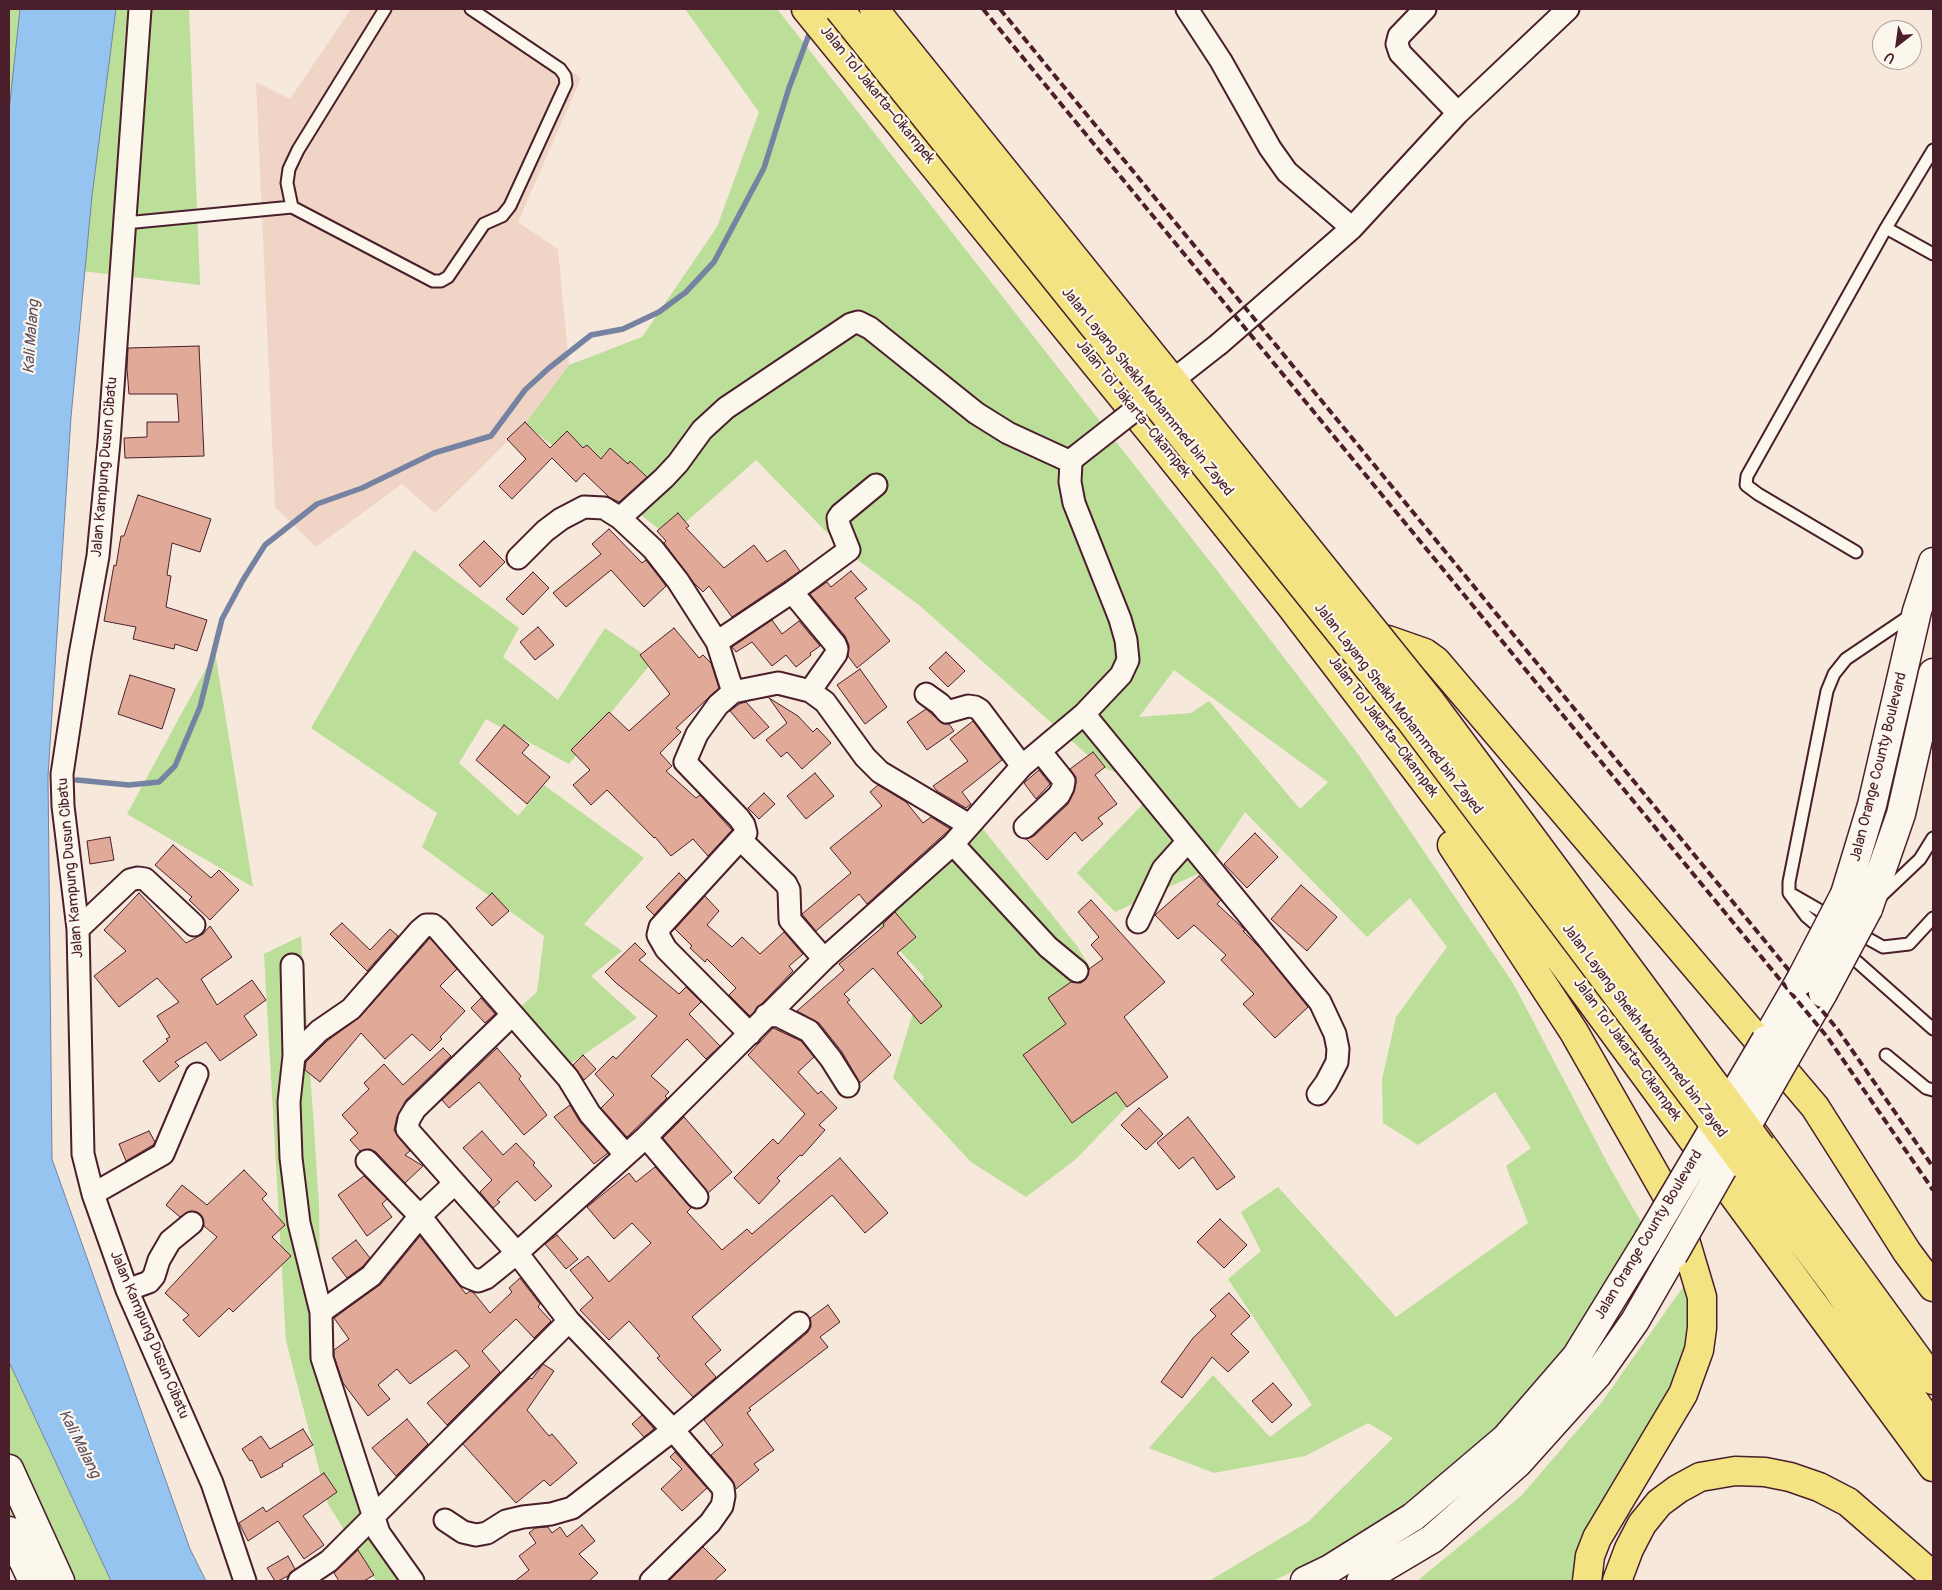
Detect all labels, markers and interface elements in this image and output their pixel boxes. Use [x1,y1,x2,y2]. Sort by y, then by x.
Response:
north arrow [1872,20,1922,70]
street label: Jalan Tol Jakarta–Cikampek [816,22,938,168]
text: U [1881,48,1898,67]
street label: Jalan Layang Sheikh Mohammed bin Zayed [1057,284,1237,500]
water label: Kali Malang [20,299,44,375]
street label: Jalan Tol Jakarta–Cikampek [1072,336,1194,482]
street label: Jalan Kampung Dusun Cibatu [88,376,122,558]
street label: Jalan Layang Sheikh Mohammed bin Zayed [1310,600,1486,818]
street label: Jalan Tol Jakarta–Cikampek [1324,653,1442,801]
street label: Jalan Orange County Boulevard [1847,671,1911,863]
street label: Jalan Kampung Dusun Cibatu [54,777,88,959]
street label: Jalan Layang Sheikh Mohammed bin Zayed [1558,920,1730,1142]
street label: Jalan Tol Jakarta–Cikampek [1569,975,1685,1125]
street label: Jalan Orange County Boulevard [1591,1147,1707,1323]
street label: Jalan Kampung Dusun Cibatu [105,1248,193,1422]
water label: Kali Malang [54,1407,104,1481]

